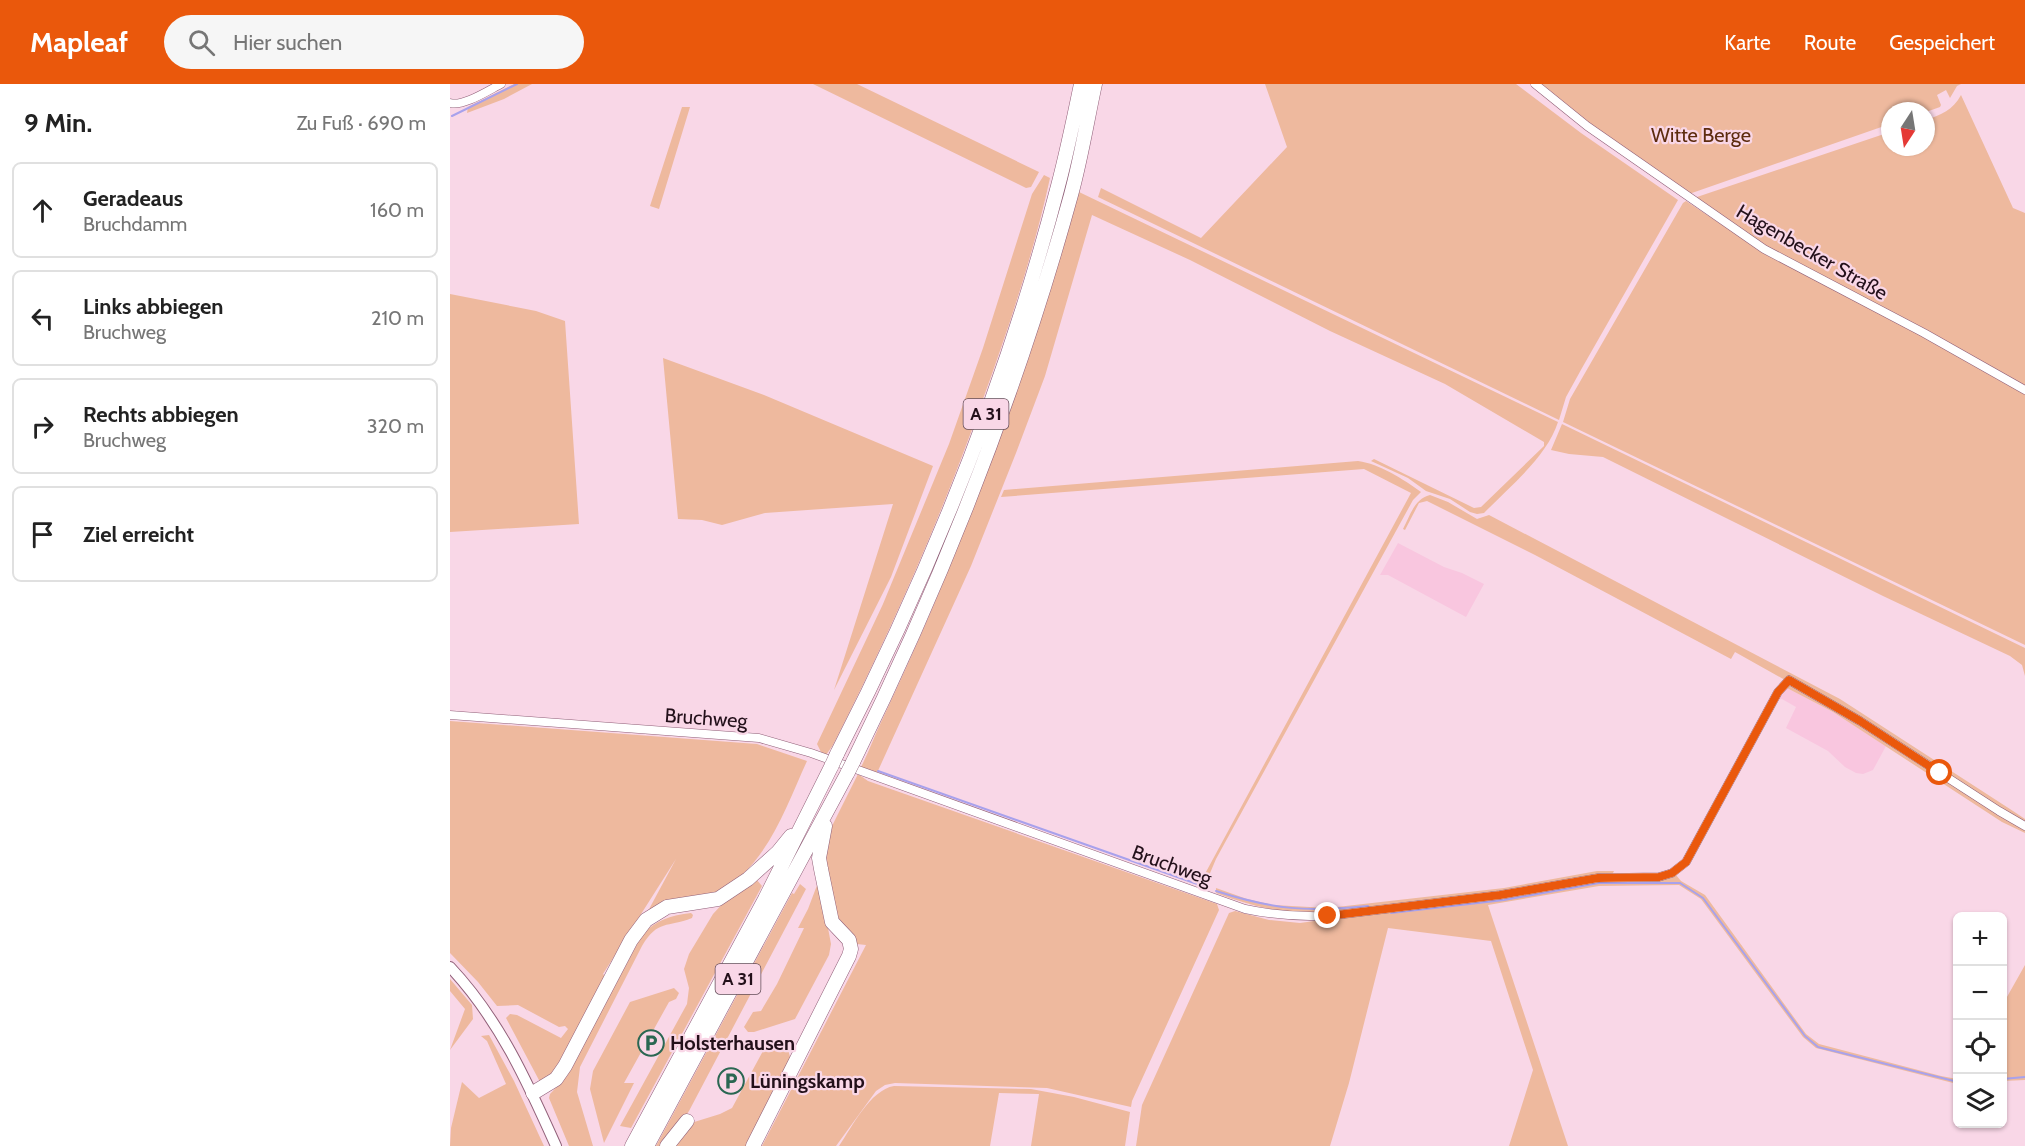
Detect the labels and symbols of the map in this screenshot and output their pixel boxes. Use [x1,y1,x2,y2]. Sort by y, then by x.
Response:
north arrow [1881,102,1935,156]
park label: Witte Berge [1651,123,1751,147]
street label: Hagenbecker Straße [1732,199,1892,305]
road number: A 31 [964,399,1008,429]
street label: Bruchweg [664,703,749,733]
route start [1926,759,1952,785]
street label: Bruchweg [1129,840,1216,891]
route end [1314,902,1340,928]
road number: A 31 [716,964,760,994]
parking icon: Holsterhausen [636,1028,666,1058]
place label: Holsterhausen [670,1031,795,1055]
parking icon: Lüningskamp [716,1066,746,1096]
place label: Lüningskamp [750,1069,865,1093]

